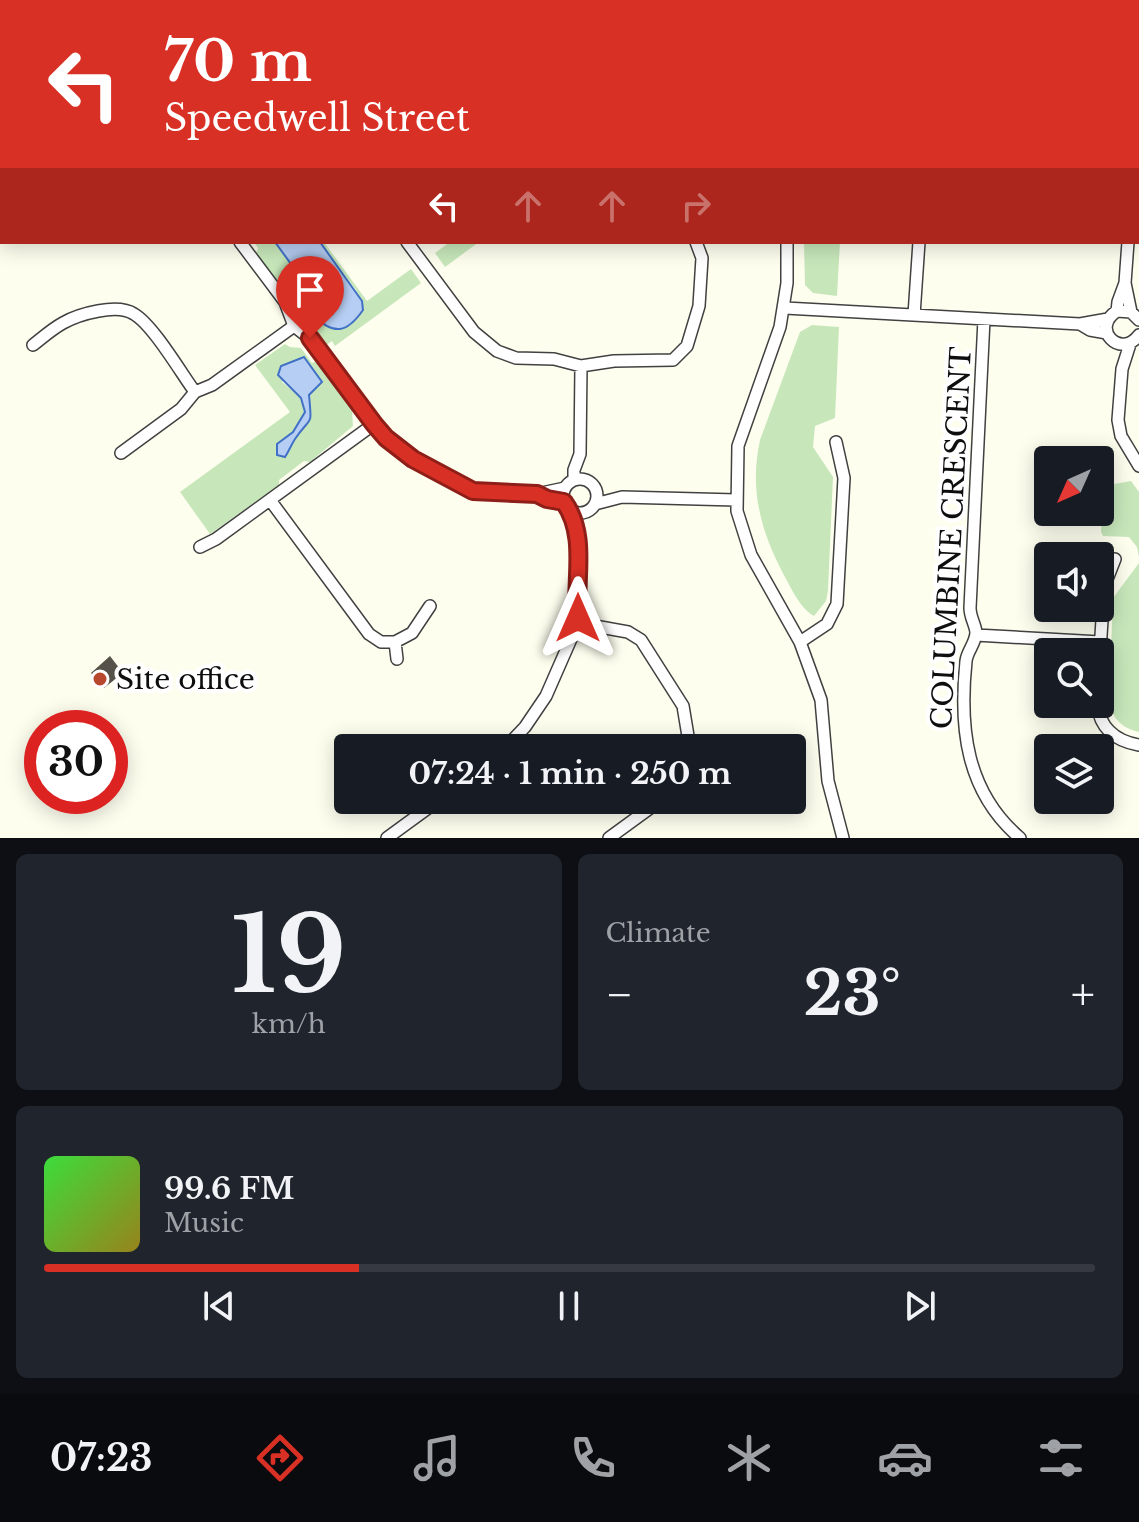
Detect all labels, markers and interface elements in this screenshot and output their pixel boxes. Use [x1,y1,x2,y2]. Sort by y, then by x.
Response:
text: 70 m [164,27,312,96]
icon: left [32,32,136,136]
text: Speedwell Street [164,96,470,141]
icon: left [422,184,466,228]
icon: ahead [506,184,550,228]
icon: ahead [590,184,634,228]
icon: right [674,184,718,228]
pin [276,256,344,338]
icon: arrive [288,268,332,312]
street label: COLUMBINE CRESCENT [924,345,979,730]
north arrow [1034,446,1114,526]
map controls [1034,446,1114,814]
button: sound [1034,542,1114,622]
position arrow [536,576,620,660]
button: search [1034,638,1114,718]
place label: Site office [116,662,255,697]
marker: Site office [91,670,109,688]
speed limit sign: 30 [24,710,128,814]
button: layers [1034,734,1114,814]
text: 07:24 · 1 min · 250 m [409,755,731,792]
text: 19 [231,891,346,1020]
text: Climate [606,917,711,949]
text: 23° [803,957,901,1031]
text: − [606,967,633,1022]
text: + [1071,967,1095,1022]
text: km/h [252,1008,326,1040]
text: 99.6 FM [164,1170,294,1207]
text: Music [164,1207,244,1239]
icon: previous [197,1284,241,1328]
icon: pause [547,1284,591,1328]
icon: next [898,1284,942,1328]
icon: directions [252,1430,308,1486]
icon: music [409,1430,465,1486]
icon: phone [565,1430,621,1486]
icon: climate [721,1430,777,1486]
icon: car [877,1430,933,1486]
icon: filters [1033,1430,1089,1486]
text: 07:23 [50,1436,152,1481]

